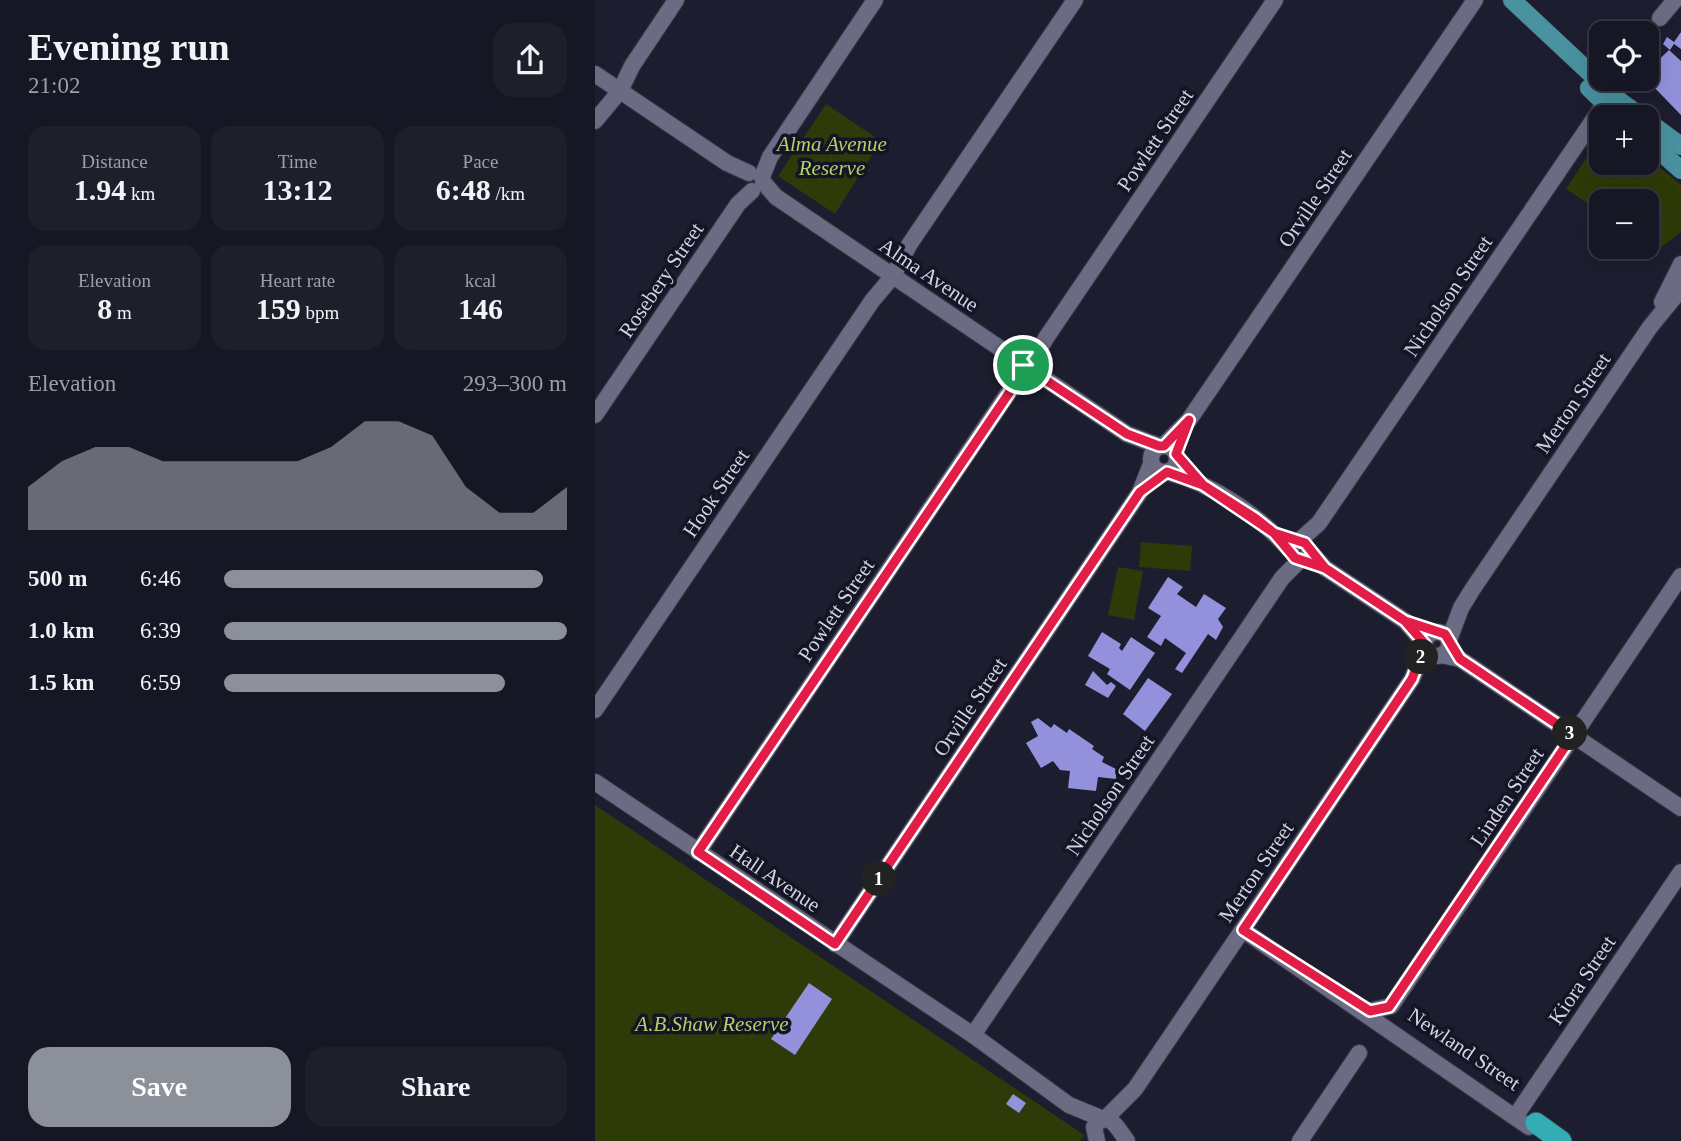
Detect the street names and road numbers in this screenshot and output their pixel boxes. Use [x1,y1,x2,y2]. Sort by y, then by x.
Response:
street label: Powlett Street [1112,84,1198,196]
street label: Orville Street [1273,144,1357,252]
street label: Rosebery Street [614,218,708,342]
street label: Nicholson Street [1399,231,1497,361]
street label: Alma Avenue [875,233,983,317]
street label: Merton Street [1531,348,1615,458]
street label: Hook Street [678,444,754,542]
street label: Powlett Street [793,554,879,666]
street label: Orville Street [928,653,1012,761]
street label: Nicholson Street [1061,730,1159,860]
street label: Linden Street [1465,743,1549,851]
street label: Merton Street [1214,817,1298,927]
street label: Hall Avenue [725,839,825,917]
street label: Kiora Street [1544,931,1621,1029]
street label: Newland Street [1403,1003,1525,1095]

